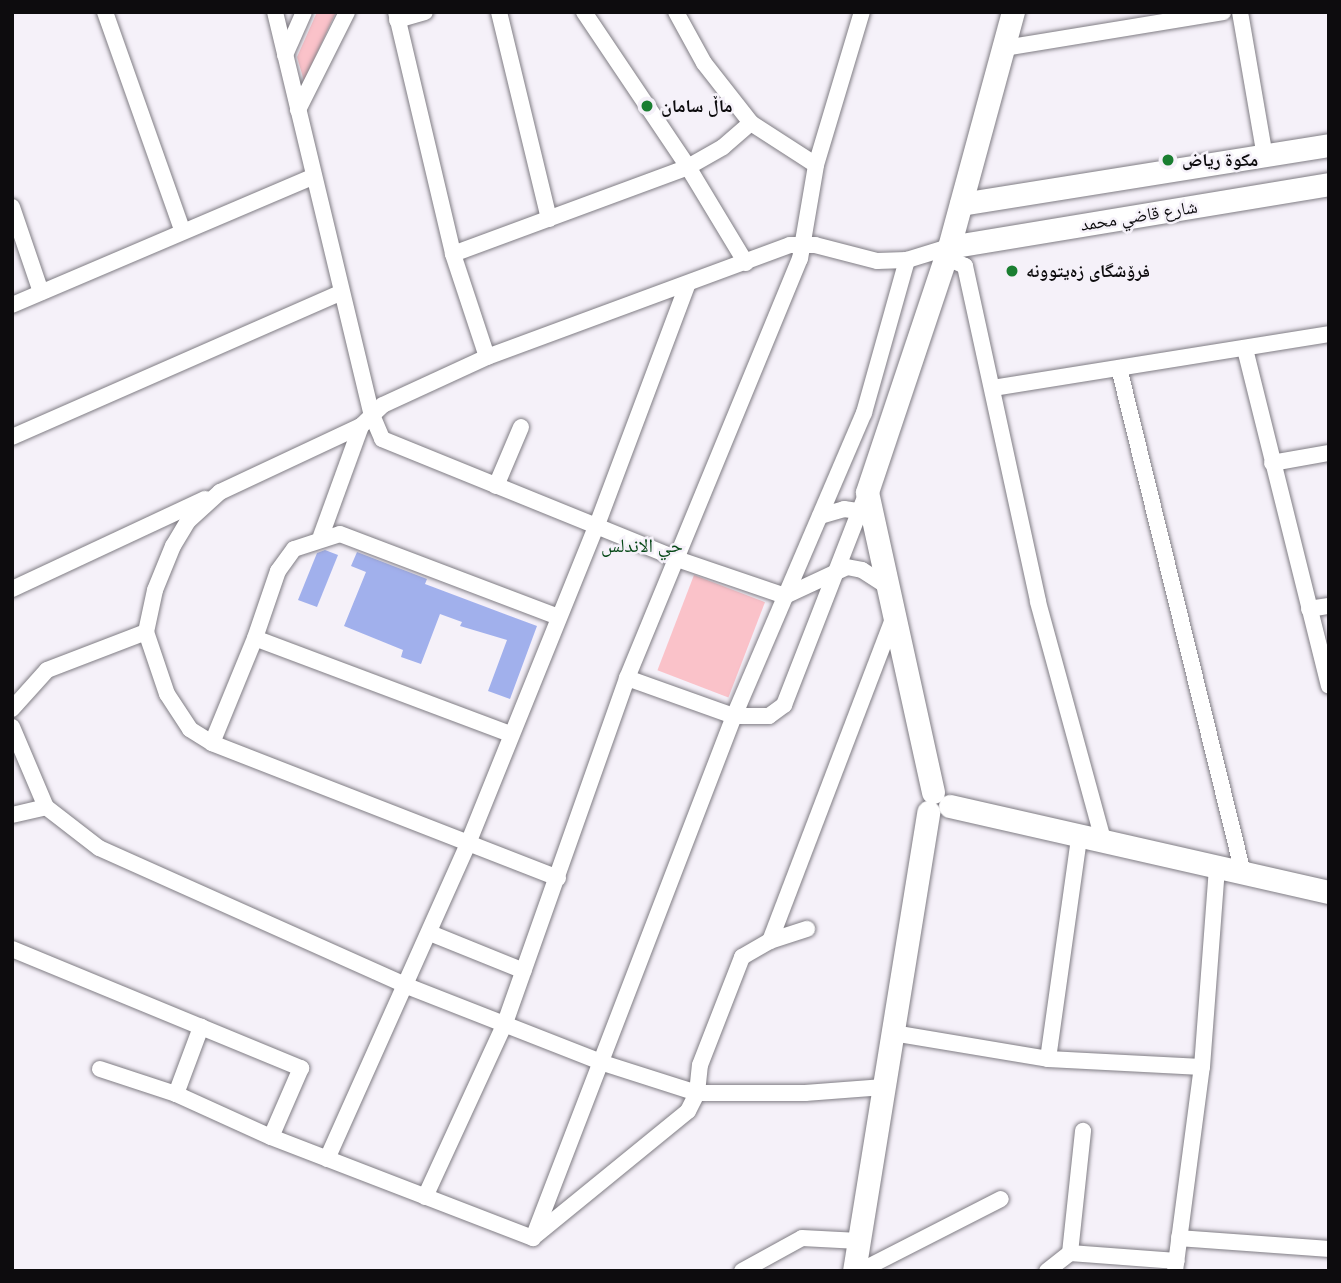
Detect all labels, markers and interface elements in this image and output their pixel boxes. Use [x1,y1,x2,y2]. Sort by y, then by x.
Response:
place label: ماڵ سامان [661,95,733,117]
marker: ماڵ سامان [639,98,655,114]
place label: مكوة رياض [1182,149,1258,171]
marker: مكوة رياض [1160,152,1176,168]
street label: شارع قاضي محمد [1079,196,1199,236]
place label: فرۆشگای زەیتوونە [1026,260,1150,282]
marker: فرۆشگای زەیتوونە [1004,263,1020,279]
district label: حي الاندلس [601,535,683,557]

